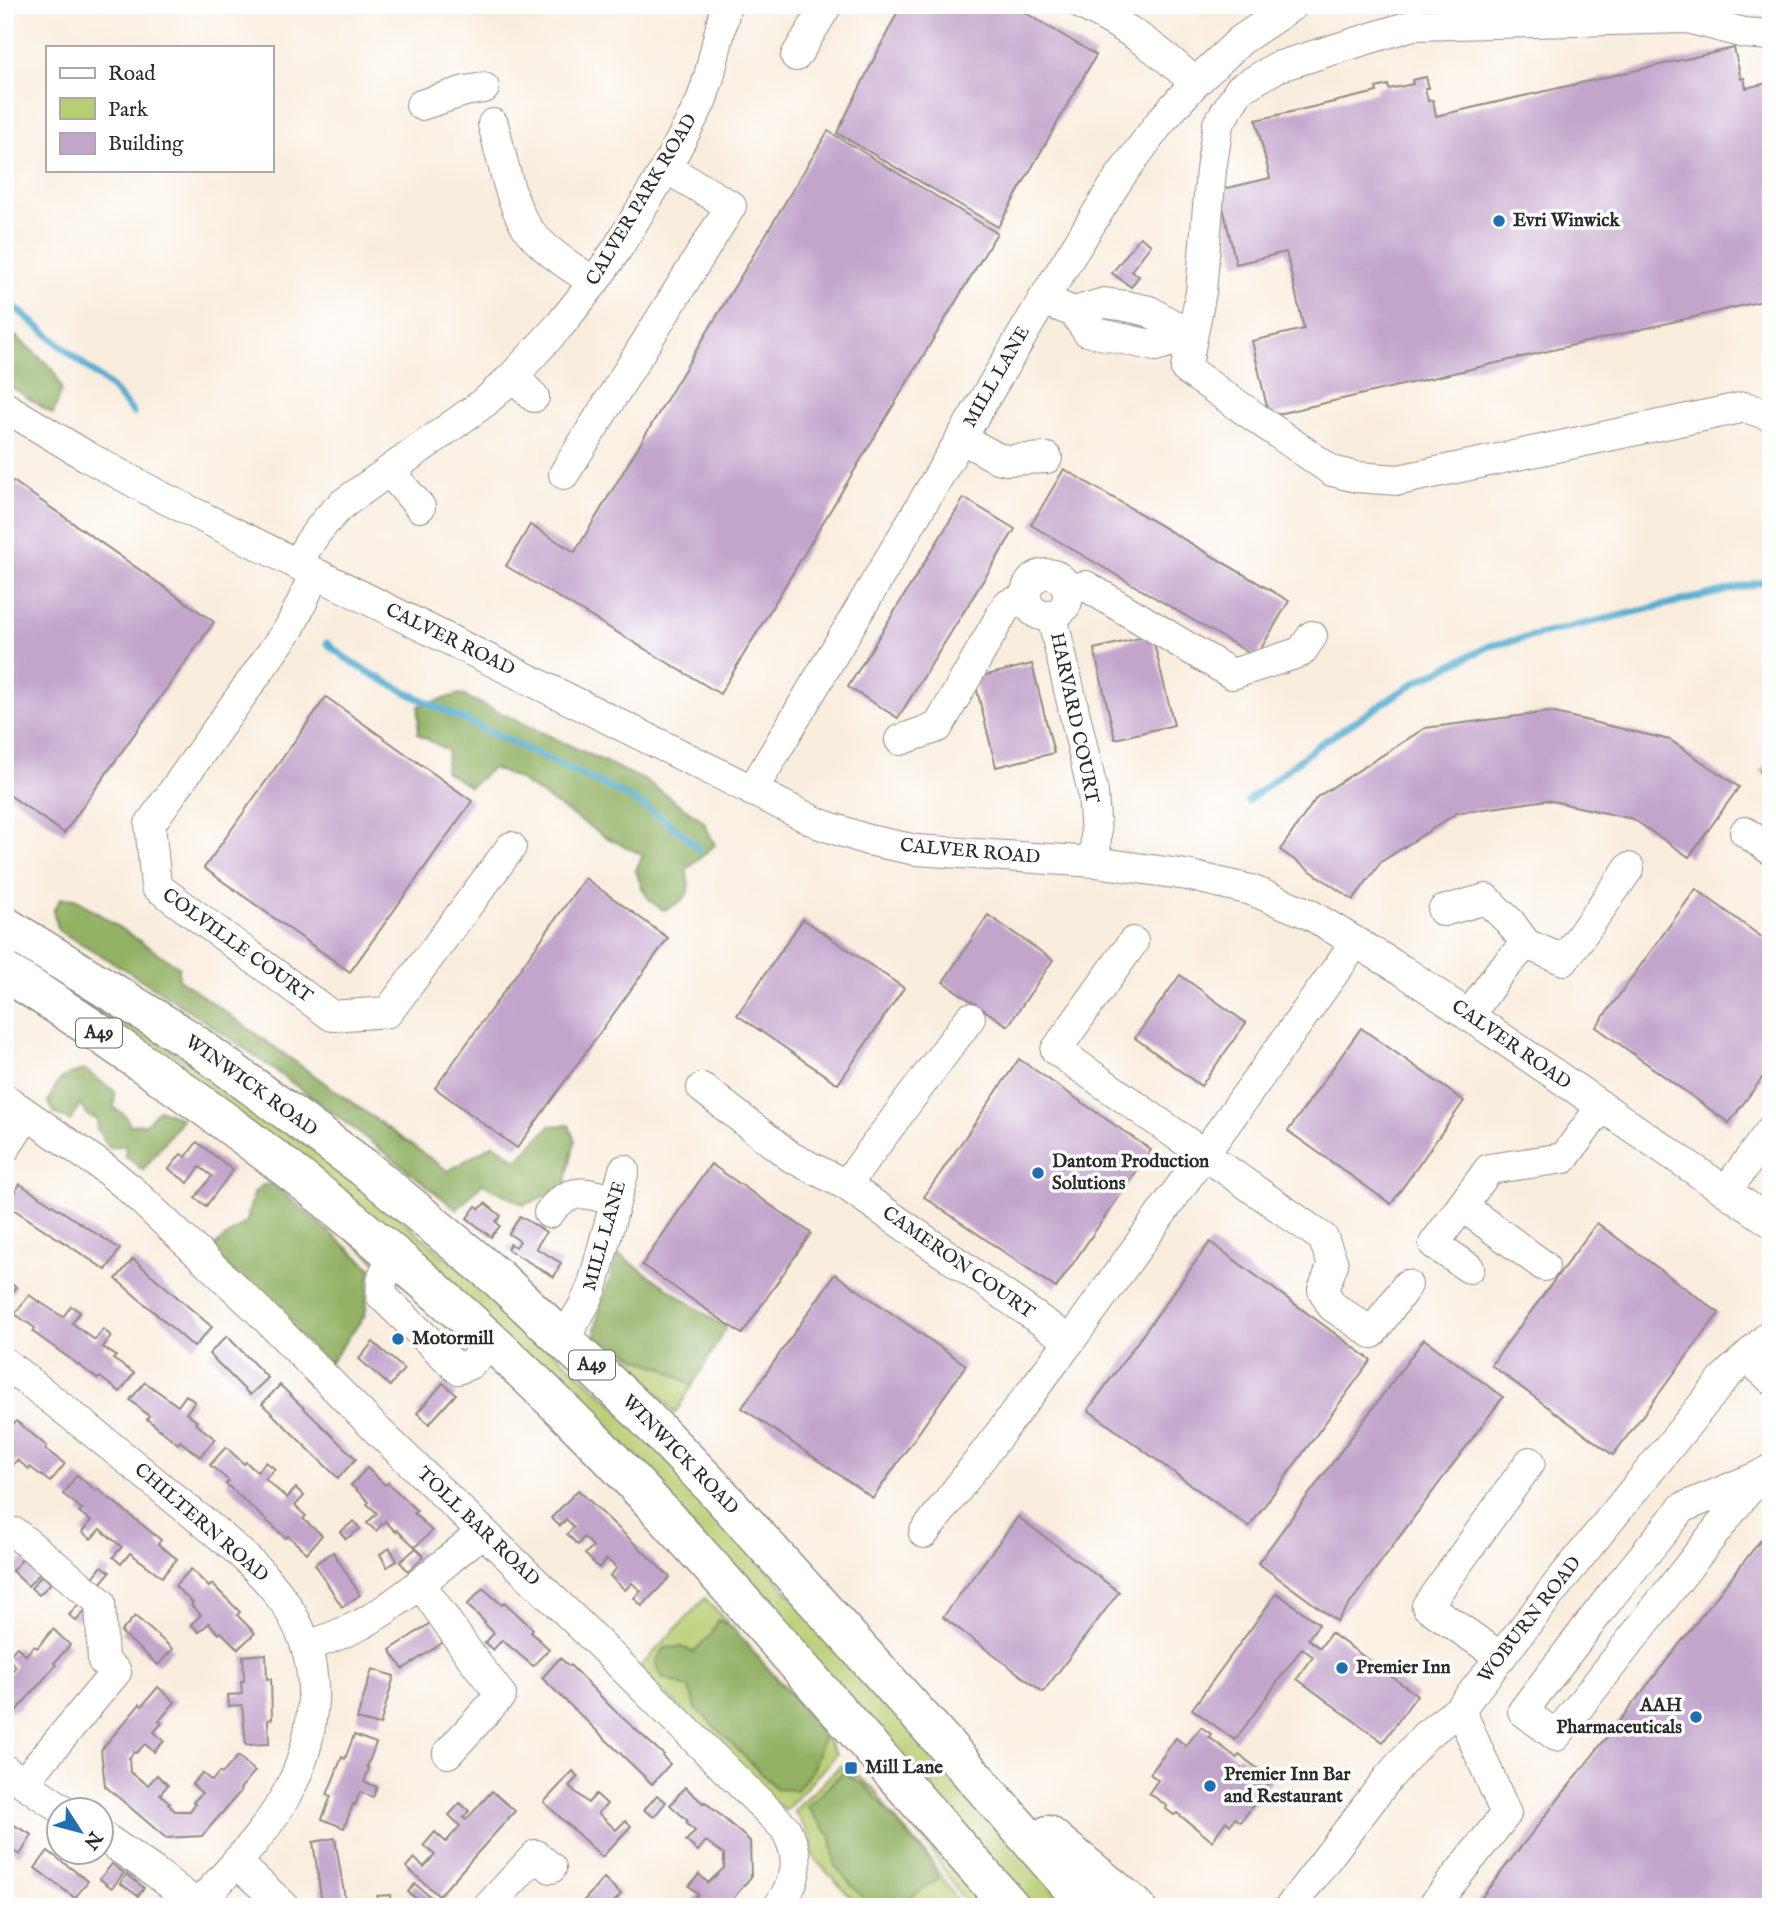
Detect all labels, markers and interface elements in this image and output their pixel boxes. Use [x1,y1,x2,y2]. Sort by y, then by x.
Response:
legend [46,46,273,172]
text: Road [108,61,156,88]
text: Park [108,97,149,124]
street label: CALVER PARK ROAD [581,110,703,290]
text: Building [108,131,184,158]
place label: Evri Winwick [1513,209,1620,233]
marker: Evri Winwick [1491,213,1507,229]
street label: MILL LANE [958,322,1036,432]
street label: CALVER ROAD [381,598,519,682]
street label: HARVARD COURT [1044,630,1104,806]
street label: CALVER ROAD [899,834,1041,870]
street label: COLVILLE COURT [157,883,317,1009]
street label: CALVER ROAD [1446,995,1576,1095]
road number: A49 [76,1018,122,1048]
street label: WINWICK ROAD [180,1030,322,1142]
place label: Dantom Production Solutions [1052,1150,1209,1196]
marker: Dantom Production Solutions [1030,1165,1046,1181]
street label: MILL LANE [578,1178,632,1294]
street label: CAMERON COURT [877,1201,1039,1325]
place label: Motormill [412,1327,495,1351]
marker: Motormill [390,1331,406,1347]
road number: A49 [569,1350,615,1380]
street label: WINWICK ROAD [617,1390,743,1520]
street label: CHILTERN ROAD [129,1458,273,1588]
street label: TOLL BAR ROAD [411,1462,545,1592]
street label: WOBURN ROAD [1473,1552,1587,1688]
place label: Premier Inn [1356,1656,1451,1680]
marker: Premier Inn [1334,1660,1350,1676]
place label: AAH Pharmaceuticals [1556,1694,1683,1740]
marker: AAH Pharmaceuticals [1688,1709,1704,1725]
place label: Mill Lane [865,1756,943,1780]
marker: Mill Lane [843,1760,859,1776]
place label: Premier Inn Bar and Restaurant [1224,1763,1352,1809]
marker: Premier Inn Bar and Restaurant [1202,1778,1218,1794]
north arrow [46,1797,116,1867]
text: N [77,1825,107,1854]

